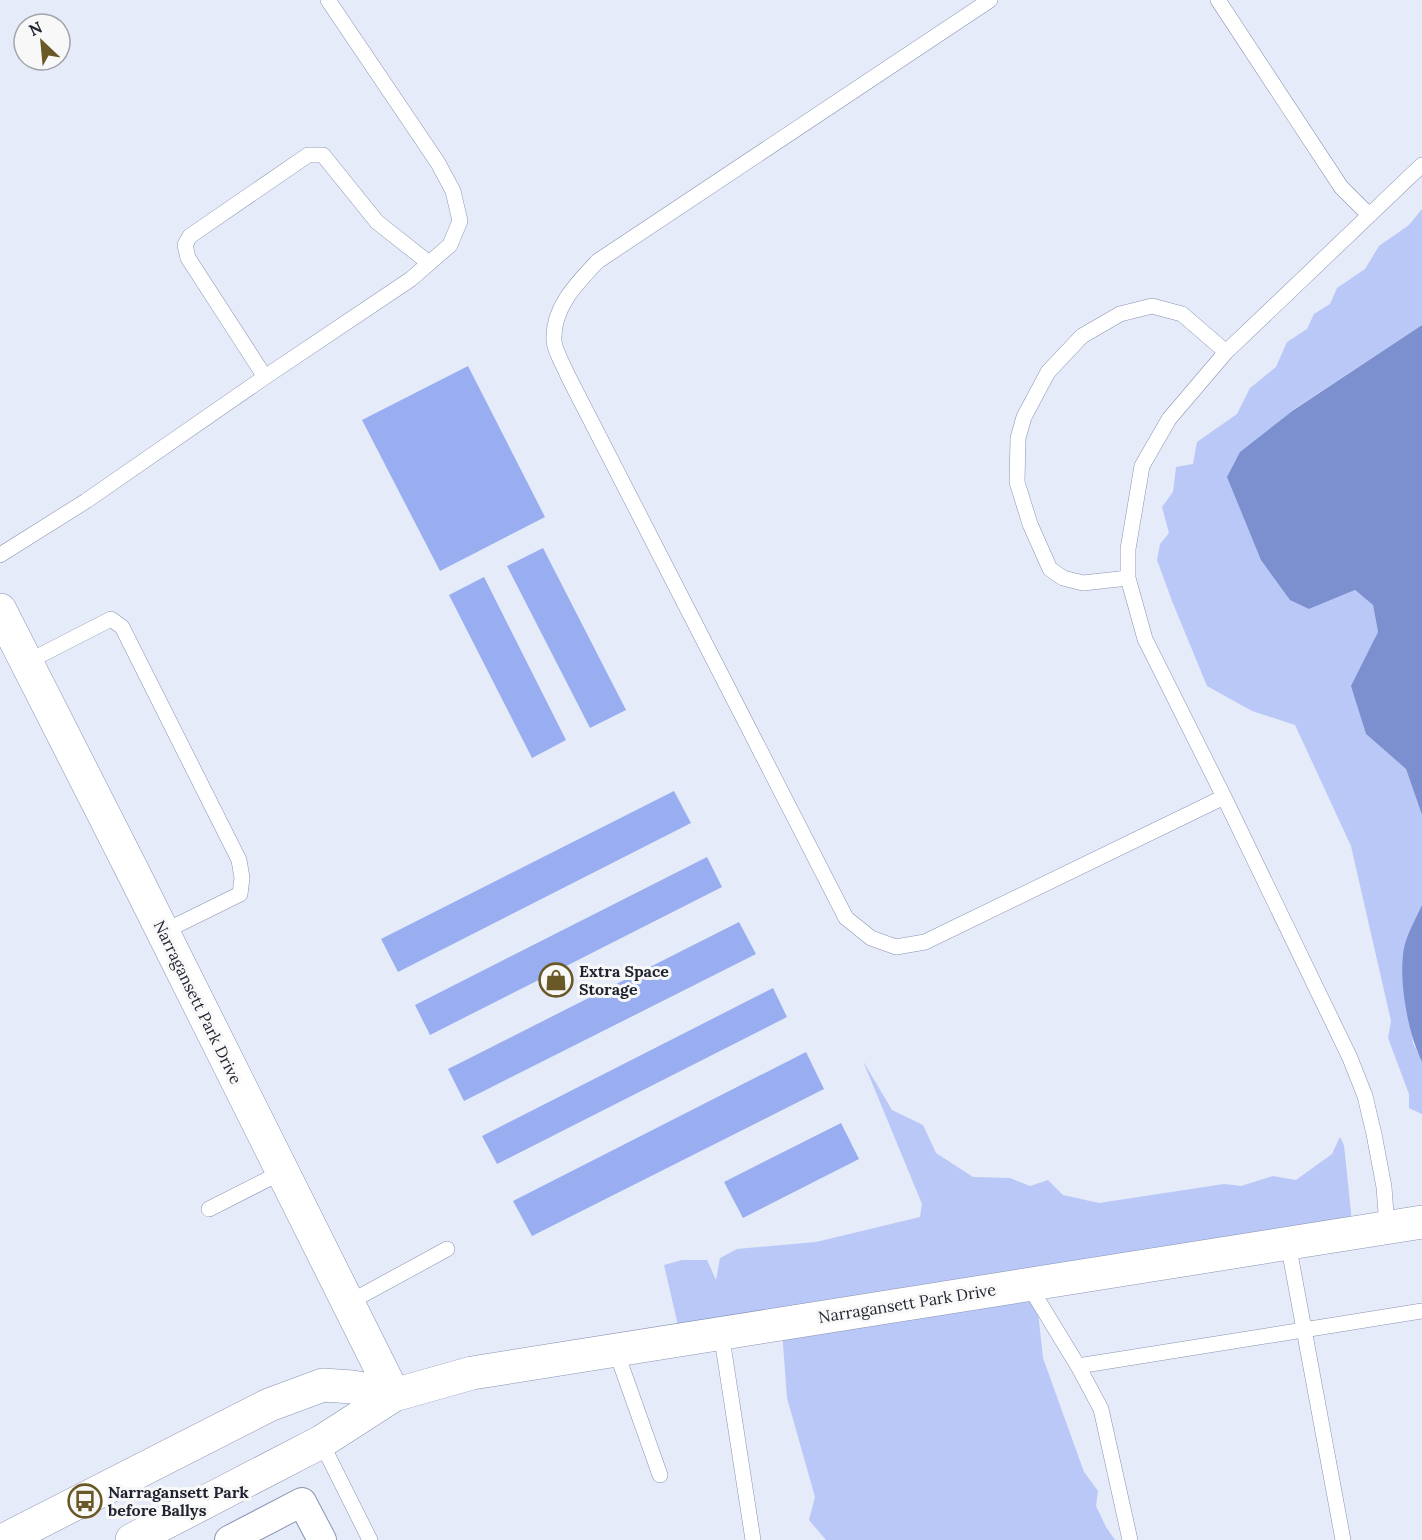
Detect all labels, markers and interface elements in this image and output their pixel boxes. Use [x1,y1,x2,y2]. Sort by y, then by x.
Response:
north arrow [12,12,72,72]
text: N [25,17,45,40]
street label: Narragansett Park Drive [150,917,246,1087]
place label: Extra Space Storage [579,961,669,999]
shop icon: Extra Space Storage [538,962,574,998]
street label: Narragansett Park Drive [817,1279,997,1327]
place label: Narragansett Park before Ballys [107,1482,249,1520]
bus stop icon: Narragansett Park before Ballys [67,1483,103,1519]

